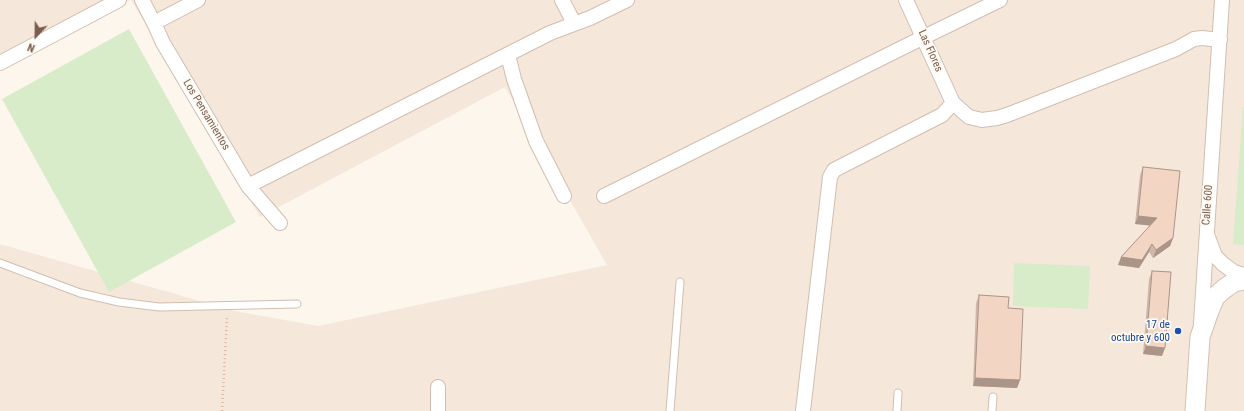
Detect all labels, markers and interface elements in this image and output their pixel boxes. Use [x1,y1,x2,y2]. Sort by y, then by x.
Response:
north arrow [16,16,56,56]
street label: Las Flores [915,28,945,74]
text: N [26,40,37,55]
street label: Los Pensamientos [180,77,232,153]
street label: Calle 600 [1200,184,1216,226]
place label: 17 de octubre y 600 [1111,318,1170,344]
marker: 17 de octubre y 600 [1173,326,1183,336]

